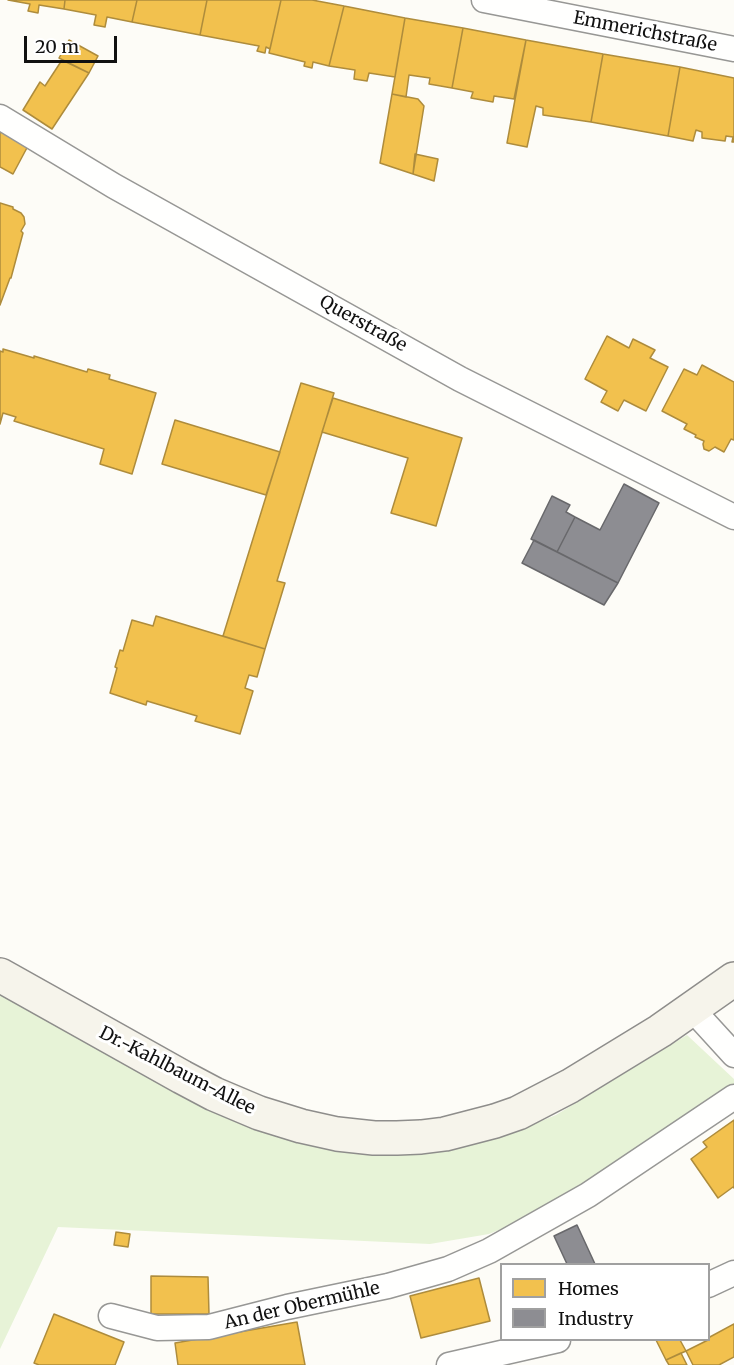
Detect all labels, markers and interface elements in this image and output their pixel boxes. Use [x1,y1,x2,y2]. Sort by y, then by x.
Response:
street label: Emmerichstraße [571,7,719,57]
scale bar [27,24,120,62]
text: 20 m [35,35,79,58]
street label: Querstraße [315,291,411,357]
street label: Dr.-Kahlbaum-Allee [95,1022,259,1120]
legend [500,1263,710,1341]
text: Homes [558,1277,619,1300]
street label: An der Obermühle [222,1278,382,1334]
text: Industry [558,1307,633,1330]

